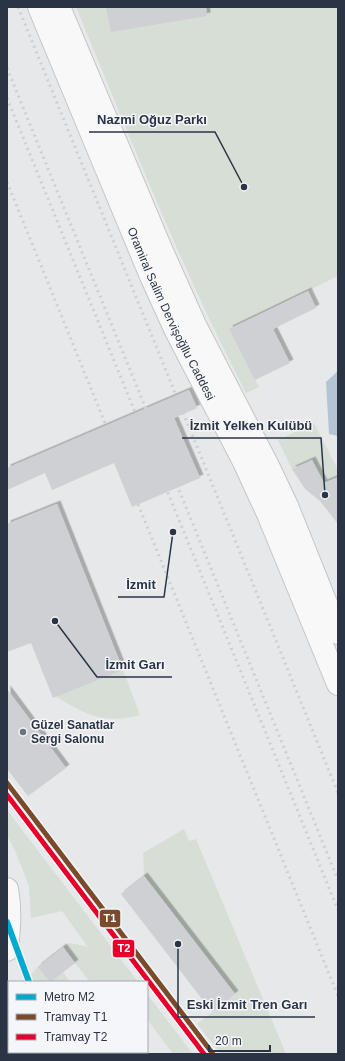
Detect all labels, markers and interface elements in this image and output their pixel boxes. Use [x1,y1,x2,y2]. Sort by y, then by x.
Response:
callout: Nazmi Oğuz Parkı [89,107,215,132]
text: Nazmi Oğuz Parkı [97,112,207,127]
street label: Oramiral Salim Dervişoğllu Caddesi [124,225,218,403]
callout: İzmit Yelken Kulübü [182,413,321,438]
text: İzmit Yelken Kulübü [190,418,312,433]
callout: İzmit [118,572,164,597]
text: İzmit [126,577,156,592]
callout: İzmit Garı [97,652,172,677]
text: İzmit Garı [105,657,165,672]
place label: Güzel Sanatlar Sergi Salonu [31,718,115,746]
marker: Güzel Sanatlar Sergi Salonu [18,727,28,737]
line badge: T1 [99,909,121,928]
text: T1 [104,912,116,924]
line badge: T2 [112,939,135,958]
text: T2 [118,942,130,954]
legend [8,981,148,1053]
text: Metro M2 [44,990,95,1004]
callout: Eski İzmit Tren Garı [178,992,315,1017]
text: Eski İzmit Tren Garı [187,997,307,1012]
text: Tramvay T1 [44,1010,108,1024]
scale bar [209,1027,270,1053]
text: Tramvay T2 [44,1030,108,1044]
text: 20 m [215,1034,242,1048]

